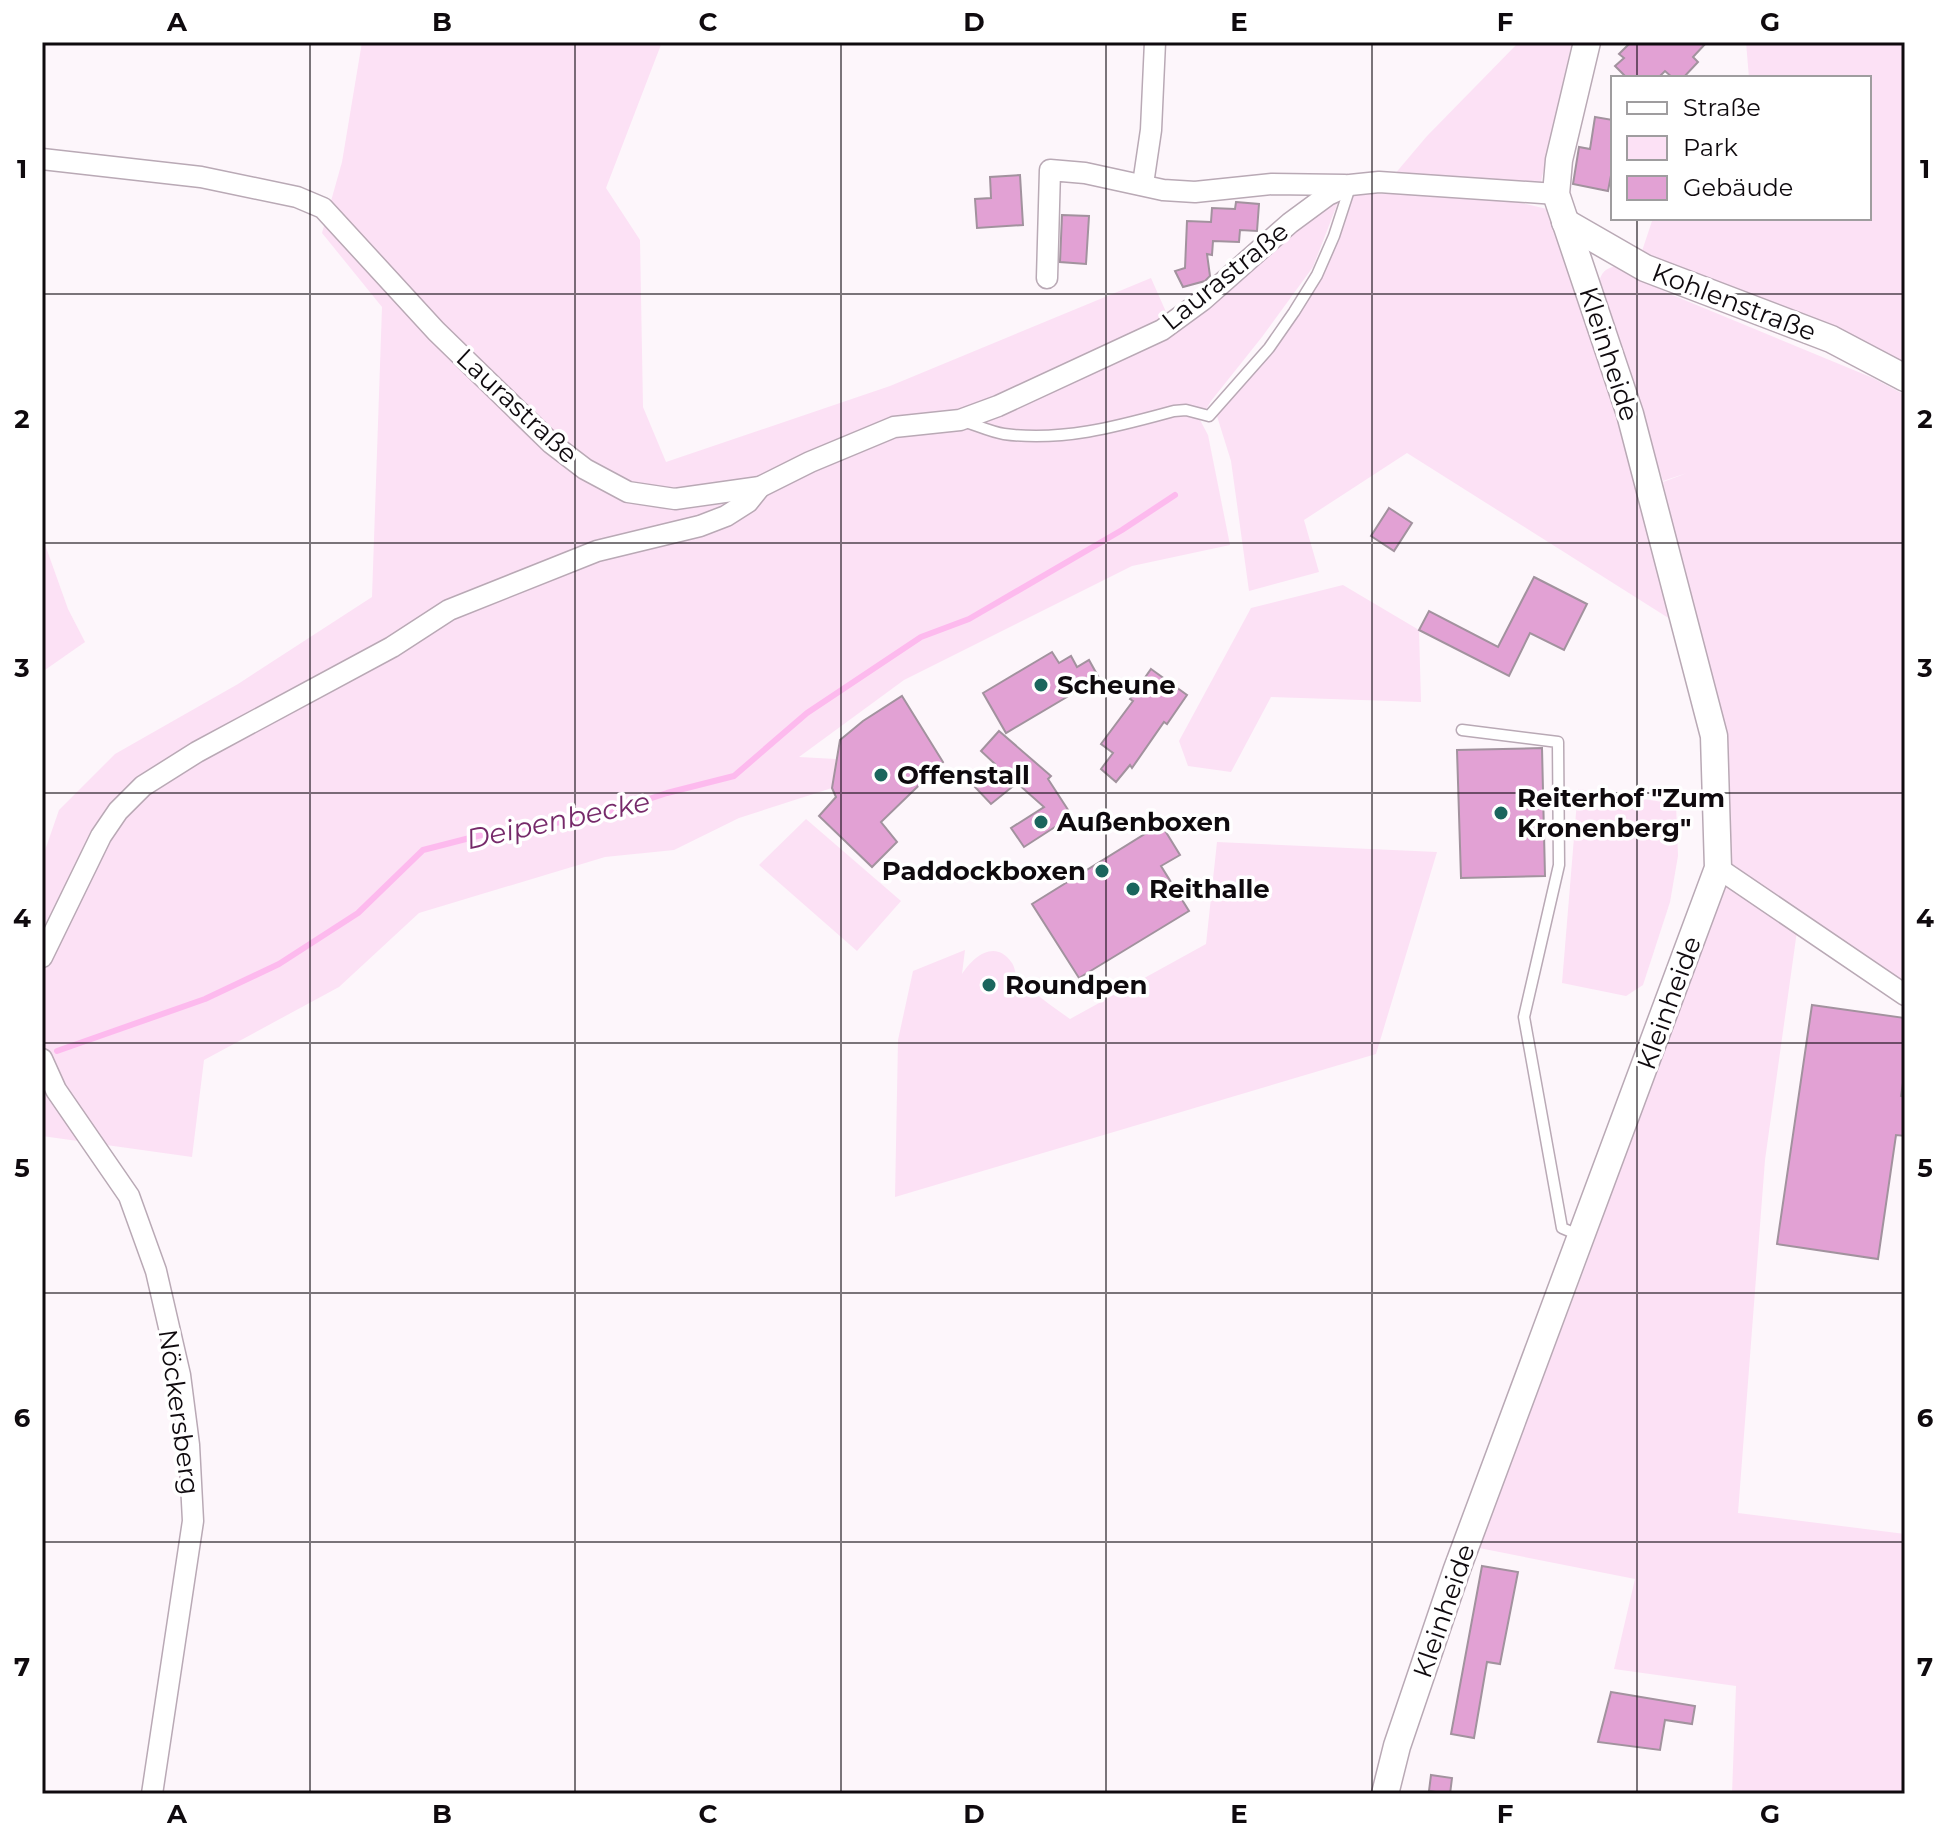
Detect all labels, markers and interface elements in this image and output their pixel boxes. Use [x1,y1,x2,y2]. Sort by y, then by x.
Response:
text: A [166,6,188,38]
text: B [432,6,452,38]
text: C [699,6,718,38]
text: D [963,6,985,38]
text: E [1230,6,1248,38]
text: F [1497,6,1513,38]
text: G [1760,6,1780,38]
legend [1611,76,1871,220]
text: Straße [1683,93,1761,122]
text: Park [1683,133,1738,162]
text: 1 [17,153,27,185]
text: 1 [1920,153,1930,185]
text: Gebäude [1683,173,1793,202]
street label: Laurastraße [1155,215,1295,337]
street label: Kohlenstraße [1647,256,1821,348]
street label: Kleinheide [1572,283,1646,425]
street label: Laurastraße [450,342,584,470]
text: 2 [14,403,30,435]
text: 2 [1917,403,1933,435]
text: 3 [13,652,30,684]
text: 3 [1916,652,1933,684]
place label: Scheune [1057,669,1176,701]
marker: Scheune [1032,676,1050,694]
place label: Offenstall [897,759,1030,791]
marker: Offenstall [872,766,890,784]
place label: Reiterhof "Zum Kronenberg" [1517,782,1725,844]
water label: Deipenbecke [463,784,653,856]
marker: Reiterhof "Zum Kronenberg" [1492,804,1510,822]
place label: Außenboxen [1056,806,1231,838]
marker: Außenboxen [1032,813,1050,831]
place label: Paddockboxen [882,855,1086,887]
marker: Paddockboxen [1093,862,1111,880]
place label: Reithalle [1149,873,1270,905]
marker: Reithalle [1124,880,1142,898]
text: 4 [13,902,31,934]
text: 4 [1916,902,1934,934]
street label: Kleinheide [1630,932,1708,1074]
place label: Roundpen [1005,969,1147,1001]
marker: Roundpen [980,976,998,994]
text: 5 [14,1152,30,1184]
text: 5 [1917,1152,1933,1184]
street label: Nöckersberg [152,1327,206,1497]
text: 6 [14,1402,31,1434]
text: 6 [1917,1402,1934,1434]
street label: Kleinheide [1406,1540,1482,1682]
text: 7 [14,1651,30,1683]
text: 7 [1917,1651,1933,1683]
text: A [166,1798,188,1830]
text: B [432,1798,452,1830]
text: C [699,1798,718,1830]
text: D [963,1798,985,1830]
text: E [1230,1798,1248,1830]
text: F [1497,1798,1513,1830]
text: G [1760,1798,1780,1830]

